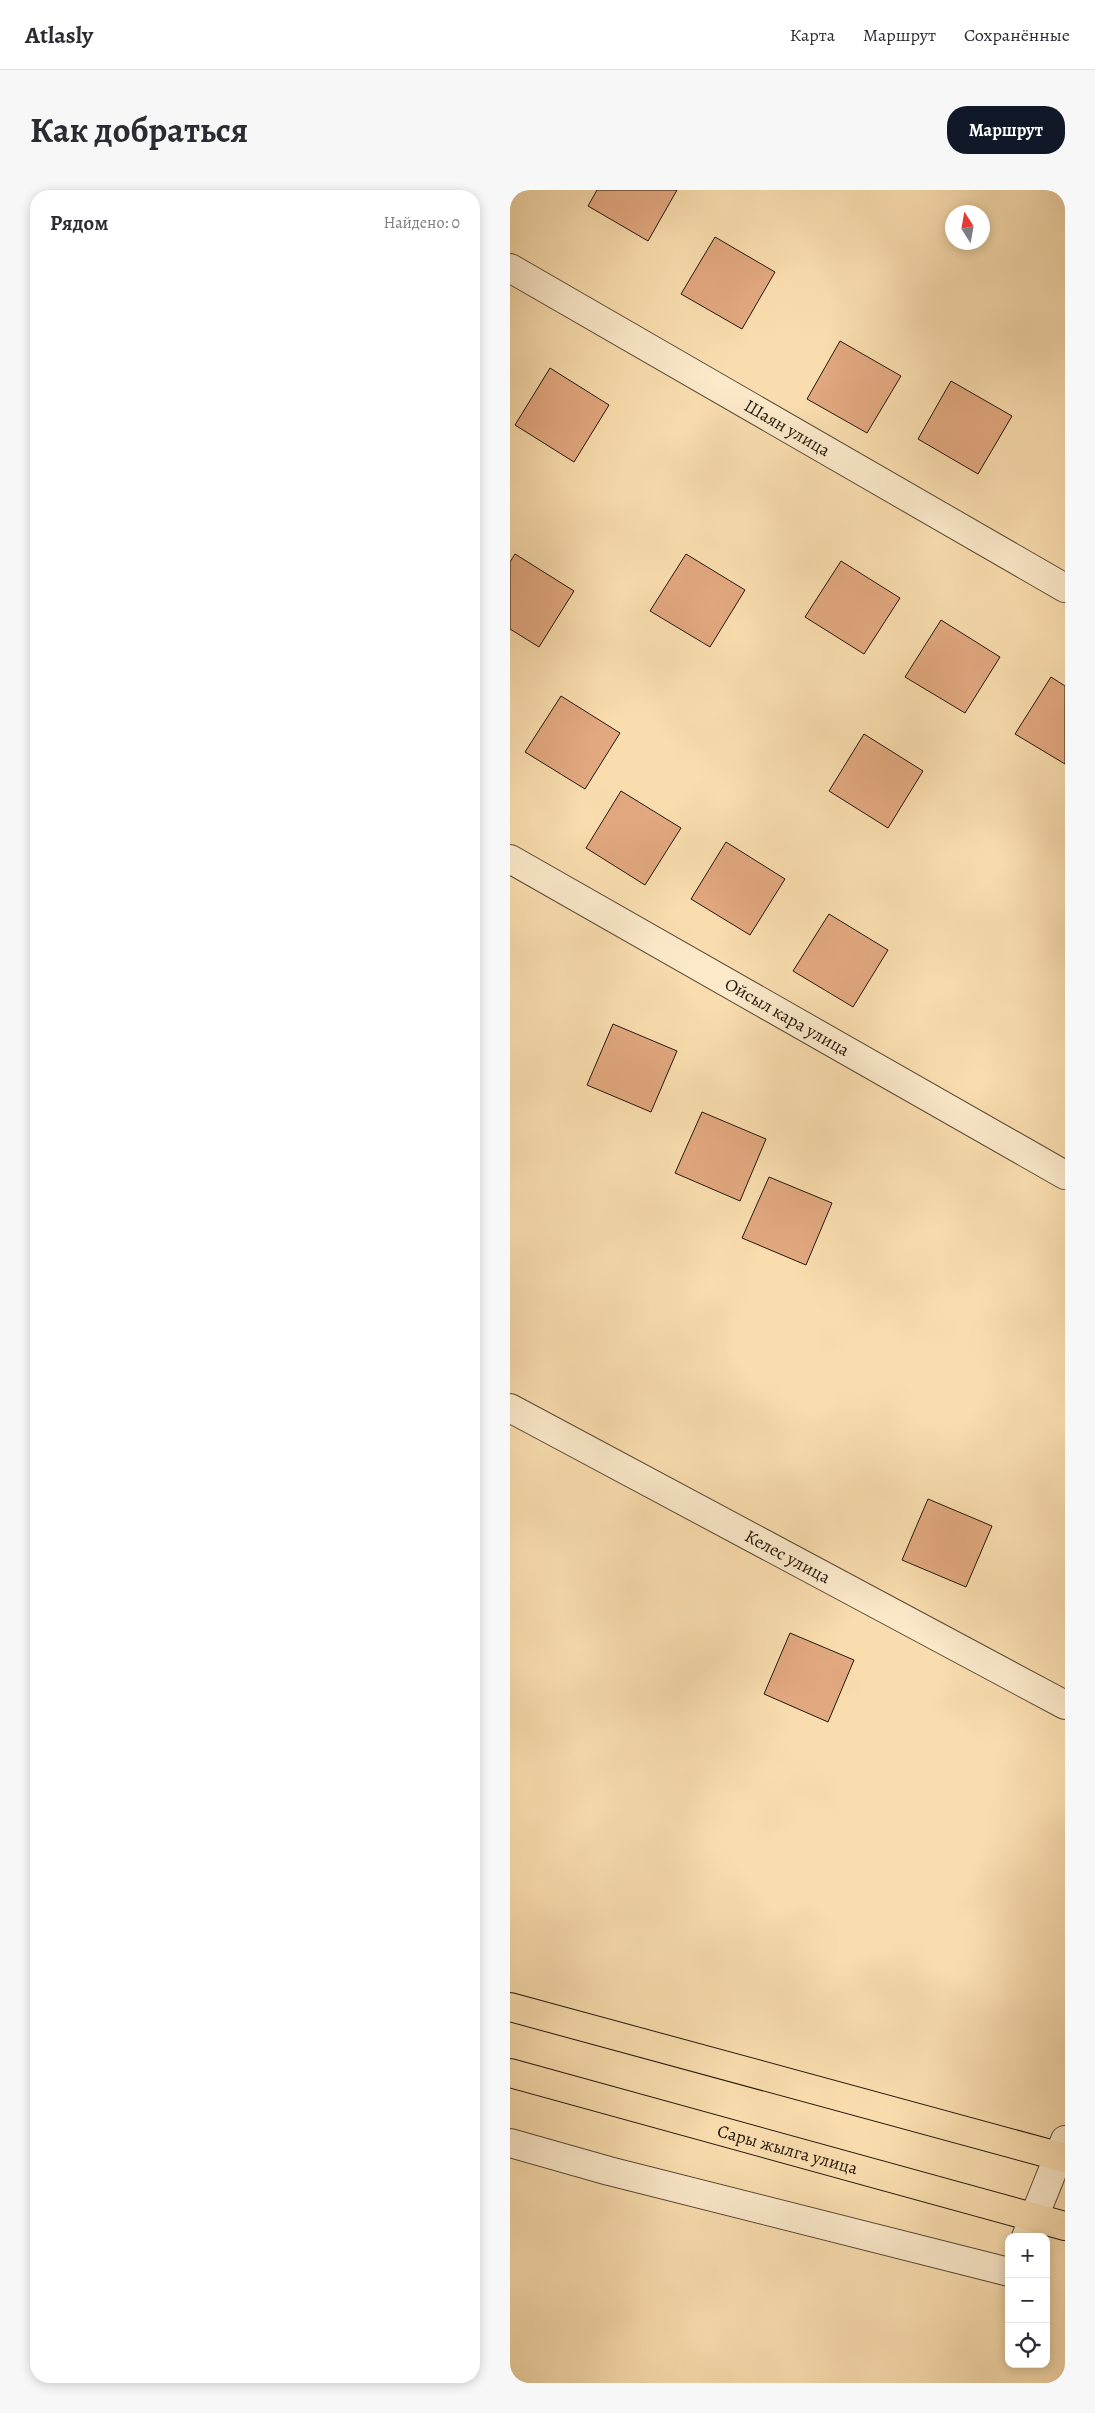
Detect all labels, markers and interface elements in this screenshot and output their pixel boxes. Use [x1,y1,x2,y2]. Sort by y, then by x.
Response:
text: Atlasly [25,19,93,51]
text: Карта [790,23,835,47]
text: Маршрут [863,23,936,47]
text: Сохранённые [964,23,1070,47]
text: Как добраться [30,106,248,154]
button: Маршрут [947,106,1065,154]
north arrow [945,205,990,250]
text: Рядом [50,209,108,237]
text: Найдено: 0 [383,212,460,234]
street label: Шаян улица [740,393,835,463]
street label: Ойсыл кара улица [720,972,855,1062]
street label: Келес улица [741,1524,835,1590]
street label: Сары жылга улица [715,2119,861,2181]
map controls [1005,2233,1050,2368]
button: + [1005,2233,1050,2278]
button: − [1005,2278,1050,2323]
button: locate [1005,2323,1050,2368]

